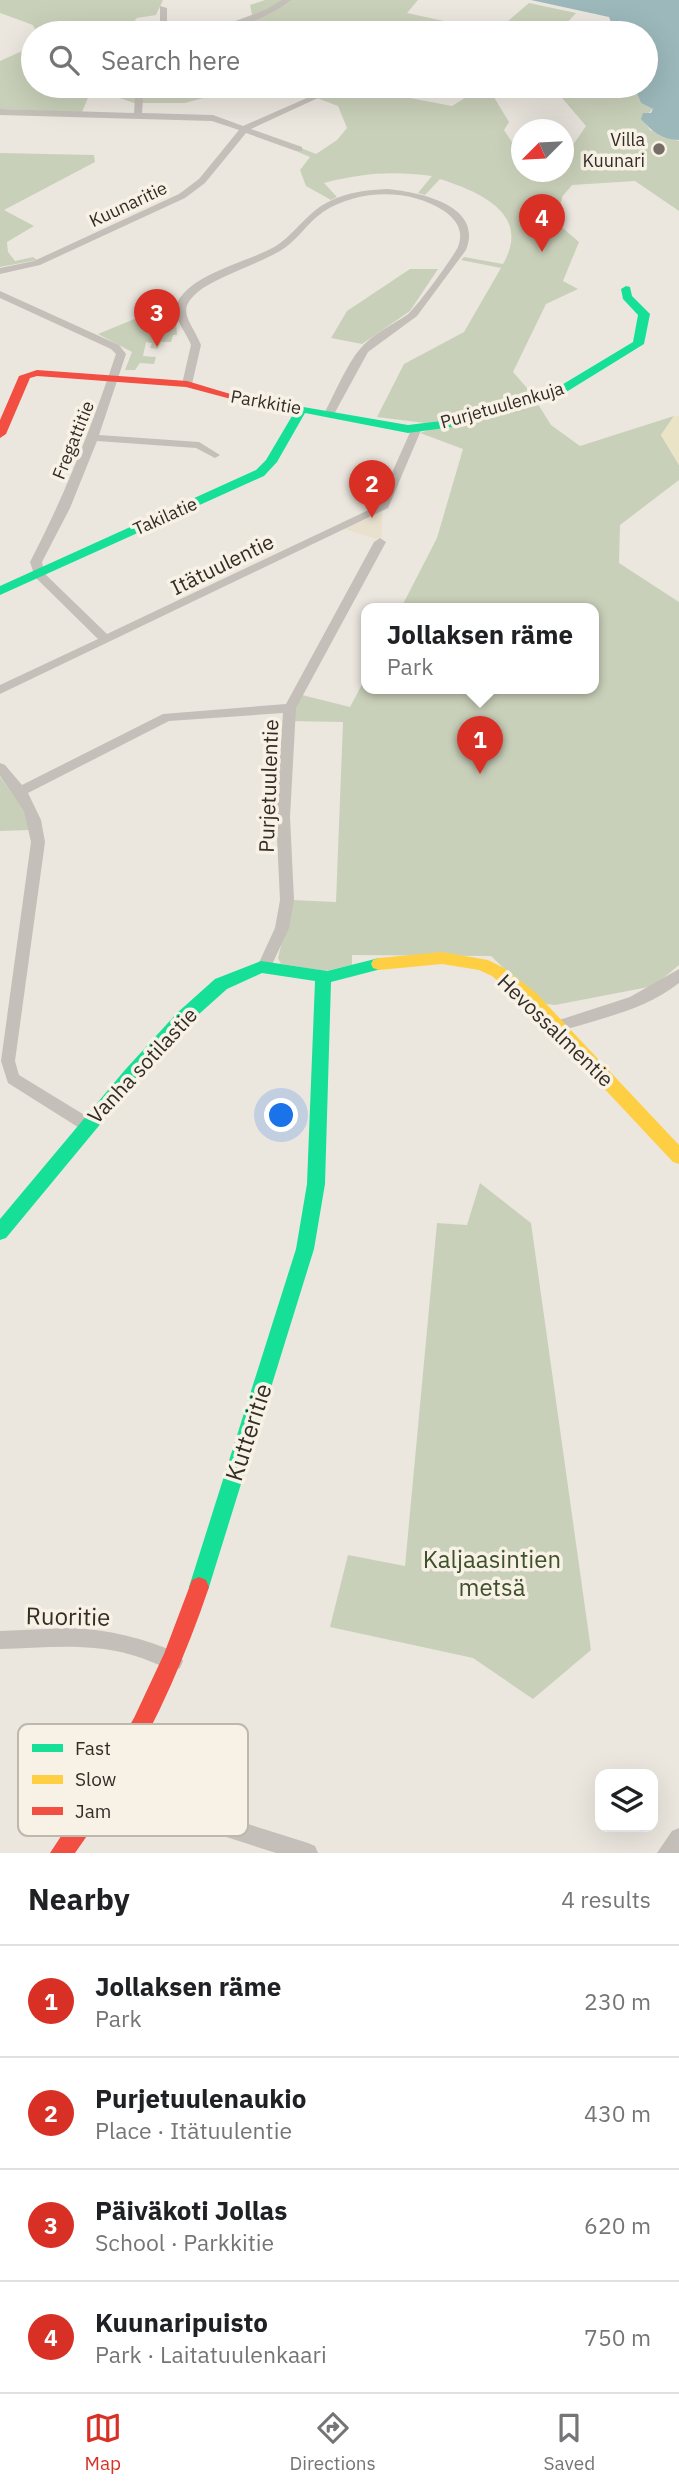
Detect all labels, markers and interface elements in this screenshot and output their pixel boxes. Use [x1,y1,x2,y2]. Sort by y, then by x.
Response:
search box [21,21,658,98]
icon: search [45,41,83,79]
text: Search here [101,43,240,77]
north arrow [511,119,574,182]
place label: Villa Kuunari [582,128,645,172]
marker: Villa Kuunari [651,141,667,157]
street label: Kuunaritie [85,176,171,232]
pin: 4 [519,194,565,252]
pin: 3 [134,289,180,347]
street label: Purjetuulenkuja [438,376,567,434]
street label: Parkkitie [229,384,303,420]
street label: Fregattitie [47,397,99,483]
pin: 2 [349,460,395,518]
street label: Takilatie [129,492,201,540]
street label: Itätuulentie [166,527,278,601]
popup [361,603,599,694]
text: Jollaksen räme [387,617,573,651]
text: Park [387,651,433,681]
pin: 1 [457,716,503,774]
street label: Purjetuulentie [252,719,284,853]
street label: Hevossalmentie [492,967,620,1093]
street label: Vanha sotilastie [81,1001,203,1129]
your location [264,1098,298,1132]
street label: Kutteritie [217,1379,279,1485]
park label: Kaljaasintien metsä [423,1543,561,1603]
street label: Ruoritie [25,1599,111,1633]
legend [18,1724,248,1836]
text: Fast [75,1736,111,1760]
text: Slow [75,1767,116,1791]
map controls [595,1769,658,1832]
button: layers [595,1769,658,1832]
text: Jam [75,1799,111,1823]
text: Nearby [28,1879,130,1918]
text: 4 results [561,1884,651,1914]
text: Jollaksen räme [95,1969,281,2003]
text: 1 [44,1986,58,2016]
text: 230 m [584,1986,651,2016]
text: Park [95,2003,142,2033]
text: Purjetuulenaukio [95,2081,306,2115]
text: 2 [44,2098,58,2128]
text: 430 m [584,2098,651,2128]
text: Place · Itätuulentie [95,2115,292,2145]
text: Päiväkoti Jollas [95,2193,287,2227]
text: 3 [44,2210,58,2240]
text: 620 m [584,2210,651,2240]
text: School · Parkkitie [95,2227,274,2257]
text: Kuunaripuisto [95,2305,268,2339]
text: 4 [44,2322,58,2352]
text: 750 m [584,2322,651,2352]
text: Park · Laitatuulenkaari [95,2339,327,2369]
tab: Map [84,2409,122,2475]
tab: Directions [289,2409,376,2475]
tab: Saved [544,2409,595,2475]

